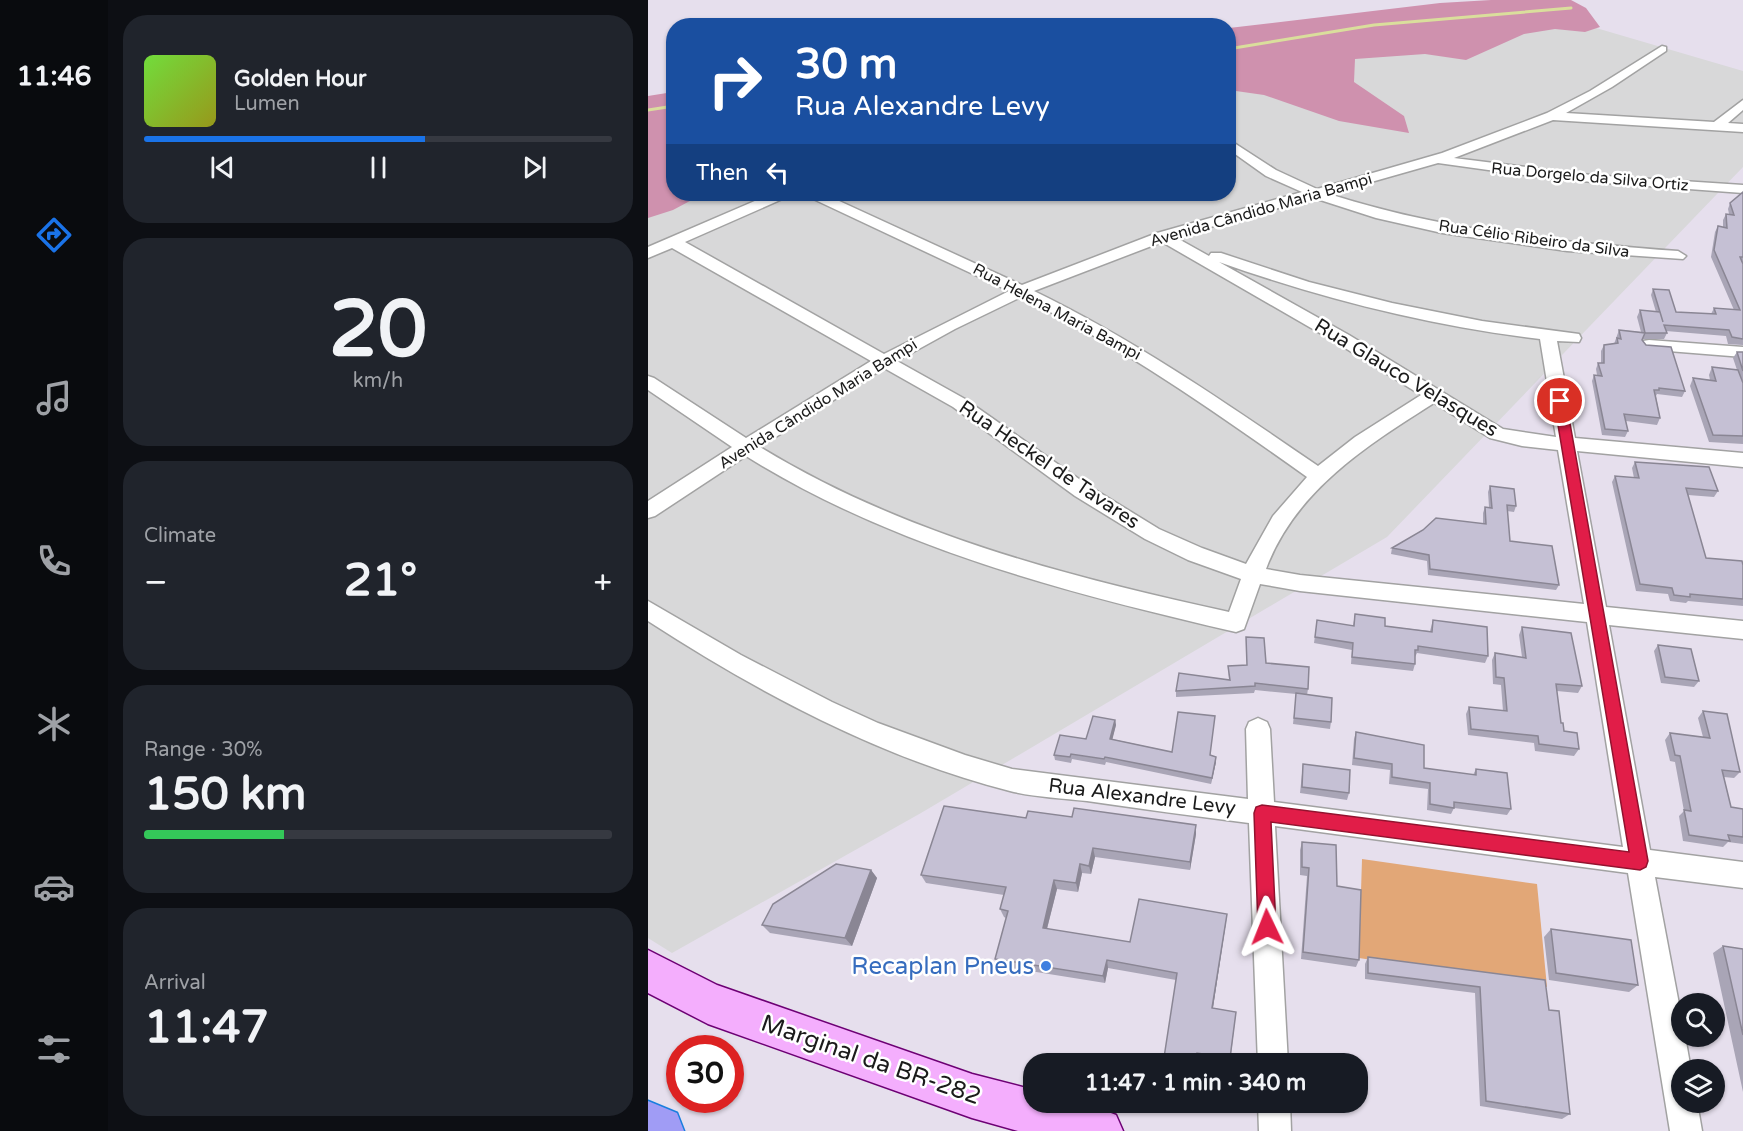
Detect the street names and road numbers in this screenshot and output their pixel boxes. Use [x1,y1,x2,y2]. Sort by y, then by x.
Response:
street label: Rua Dorgelo da Silva Ortiz [1490,158,1690,196]
street label: Avenida Cândido Maria Bampi [1148,169,1374,251]
street label: Rua Célio Ribeiro da Silva [1437,216,1631,262]
street label: Rua Helena Maria Bampi [969,259,1145,365]
street label: Rua Glauco Velasques [1310,314,1502,442]
street label: Avenida Cândido Maria Bampi [715,335,921,473]
street label: Rua Heckel de Tavares [954,396,1144,534]
street label: Rua Alexandre Levy [1047,774,1237,820]
street label: Marginal da BR-282 [757,1009,985,1111]

